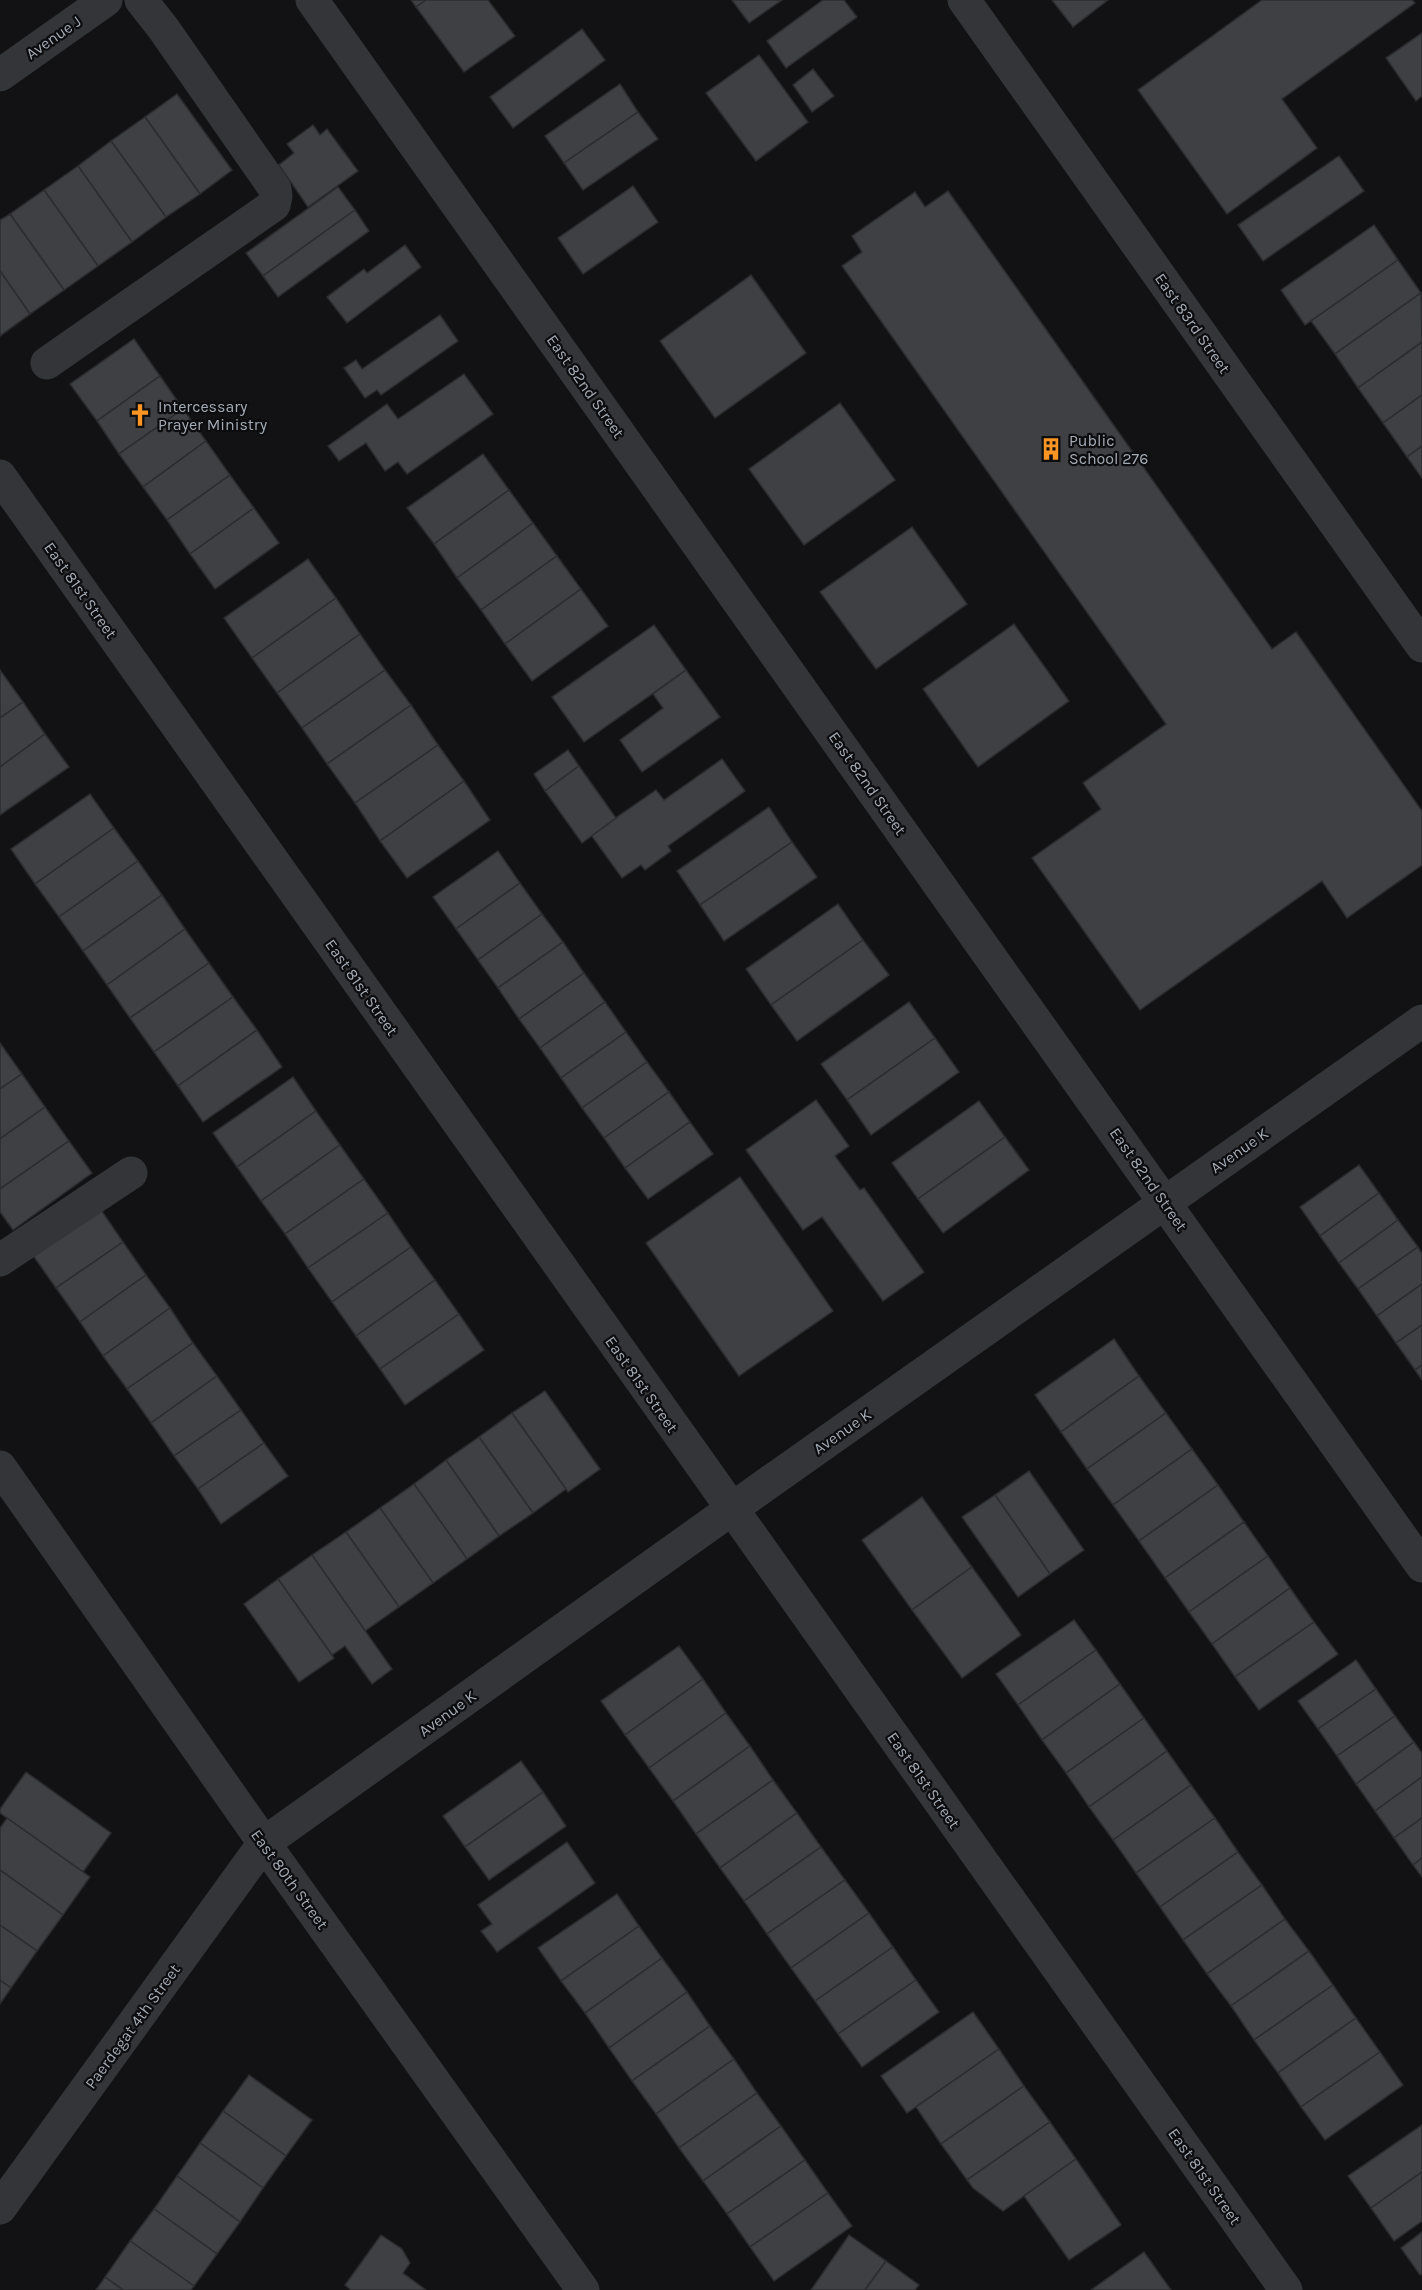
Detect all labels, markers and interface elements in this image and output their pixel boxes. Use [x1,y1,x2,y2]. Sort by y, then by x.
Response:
street label: Avenue J [22,12,85,63]
street label: East 83rd Street [1151,269,1234,377]
street label: East 82nd Street [543,331,628,442]
place label: Intercessary Prayer Ministry [158,397,268,434]
church icon: Intercessary Prayer Ministry [127,402,153,428]
place label: Public School 276 [1069,431,1148,468]
building icon: Public School 276 [1038,436,1064,462]
street label: East 81st Street [40,538,121,642]
street label: East 82nd Street [825,728,910,839]
street label: East 81st Street [321,935,402,1039]
street label: Avenue K [1207,1123,1272,1177]
street label: East 82nd Street [1106,1124,1191,1235]
street label: East 81st Street [601,1332,682,1436]
street label: Avenue K [810,1404,875,1458]
street label: Avenue K [415,1686,480,1741]
street label: East 81st Street [883,1728,964,1832]
street label: East 80th Street [247,1826,332,1933]
street label: Paerdegat 4th Street [81,1960,184,2092]
street label: East 81st Street [1164,2124,1245,2228]

